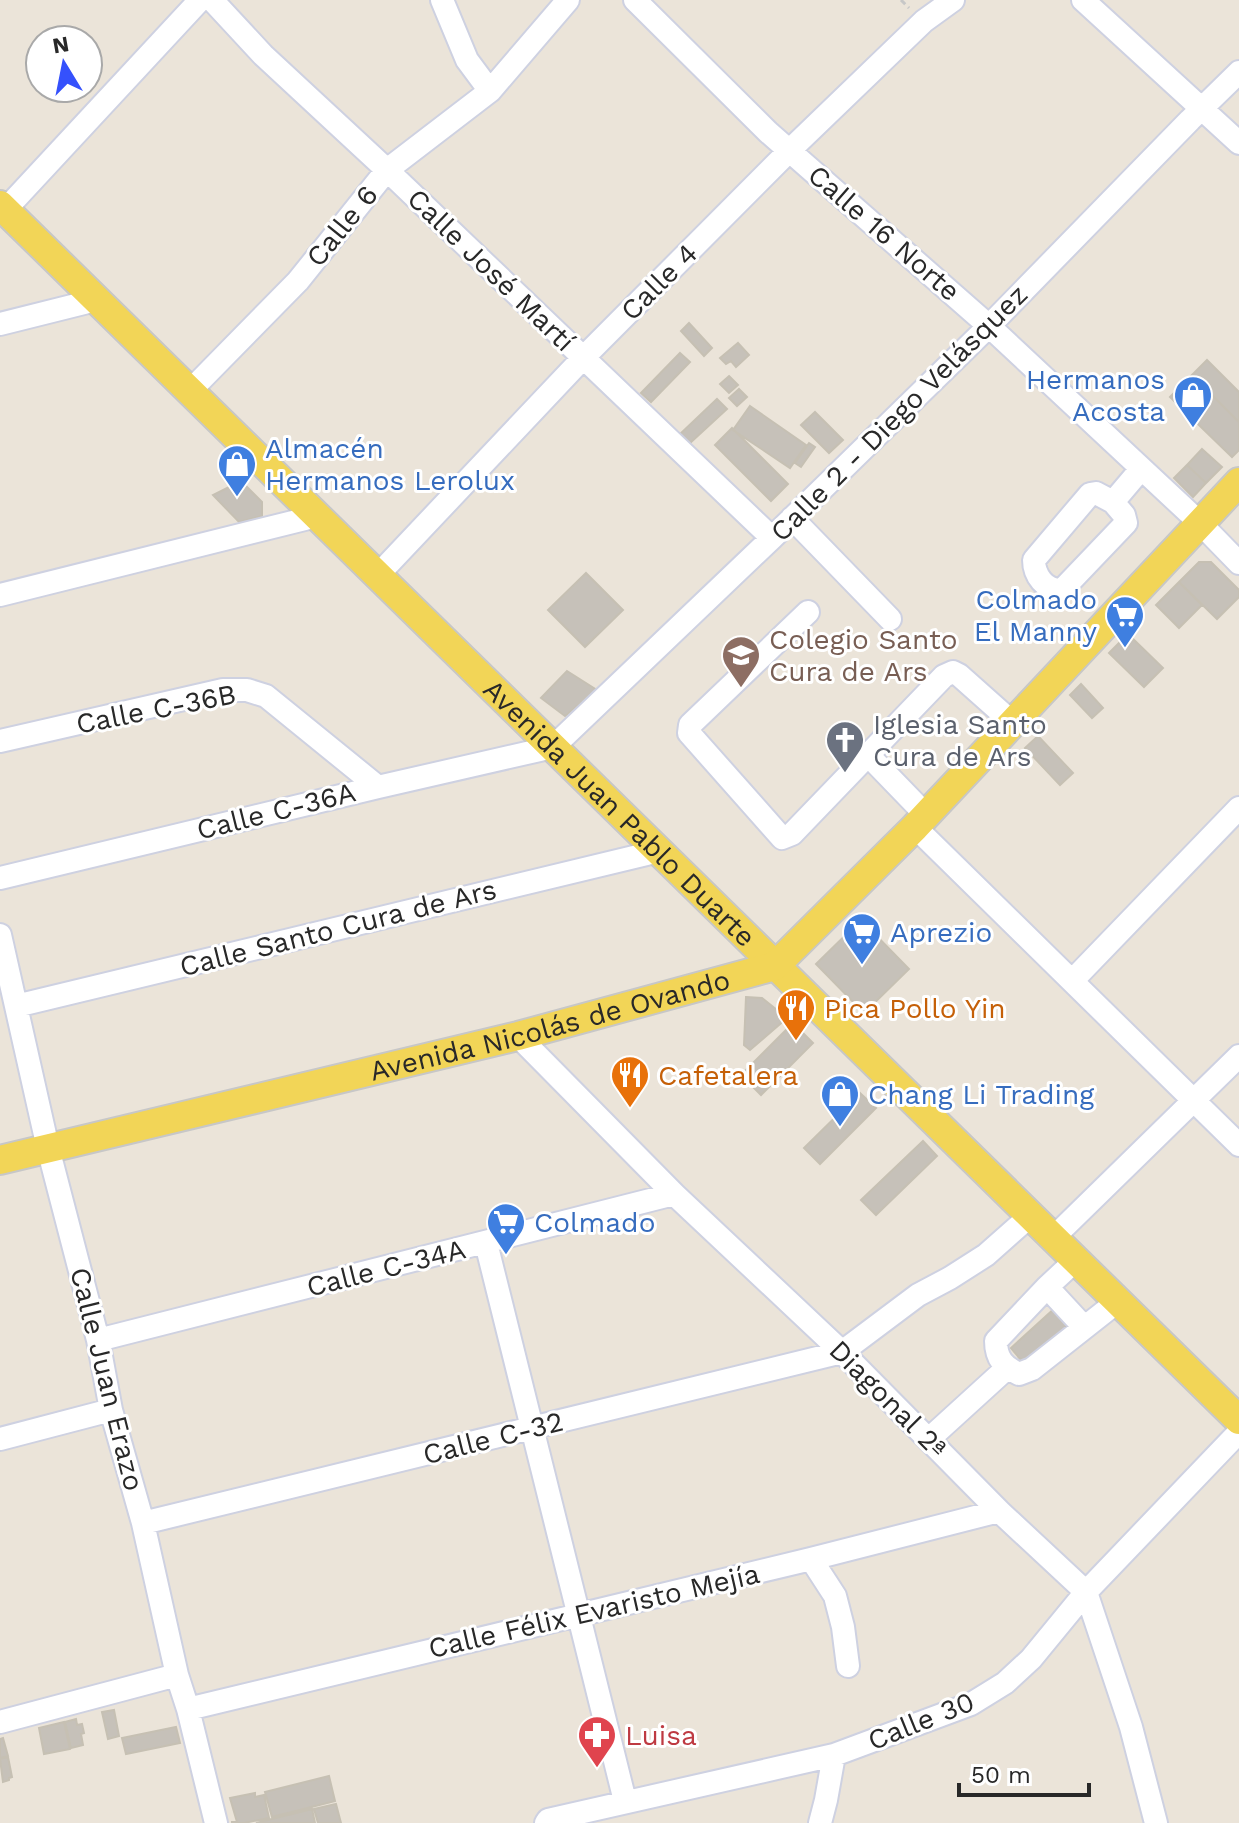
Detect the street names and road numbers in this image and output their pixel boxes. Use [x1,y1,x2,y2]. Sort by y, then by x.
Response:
street label: Calle 16 Norte [801,158,967,308]
street label: Calle 6 [299,179,385,273]
street label: Calle José Martí [401,182,581,358]
street label: Calle 4 [614,237,704,327]
street label: Calle 2 - Diego Velásquez [764,278,1034,548]
street label: Avenida Juan Pablo Duarte [477,672,763,953]
street label: Calle C-36B [73,677,239,741]
street label: Calle C-36A [193,775,359,847]
street label: Calle Santo Cura de Ars [176,873,500,983]
street label: Avenida Nicolás de Ovando [366,963,733,1087]
street label: Calle C-34A [303,1232,469,1304]
street label: Calle Juan Erazo [63,1264,151,1494]
street label: Diagonal 2ª [822,1333,954,1465]
street label: Calle C-32 [420,1405,566,1471]
street label: Calle Félix Evaristo Mejía [425,1557,763,1665]
street label: Calle 30 [863,1685,979,1757]

